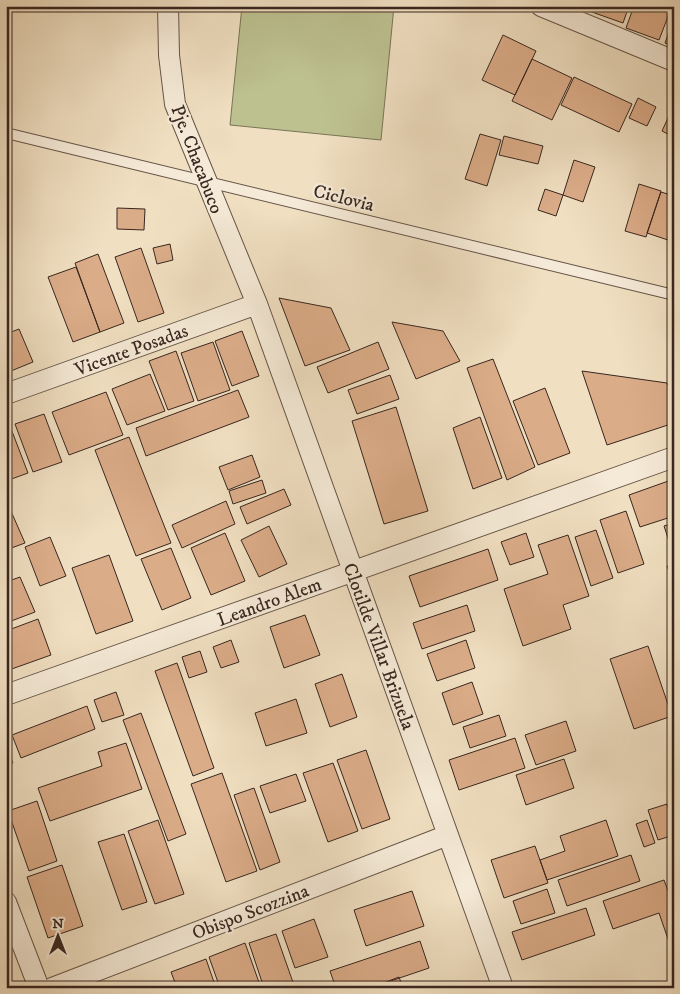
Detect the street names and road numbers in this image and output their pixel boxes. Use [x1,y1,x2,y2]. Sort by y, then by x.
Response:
street label: Pje. Chacabuco [165,102,228,217]
street label: Ciclovia [311,180,376,217]
street label: Vicente Posadas [71,319,191,382]
street label: Clotilde Villar Brizuela [338,560,419,733]
street label: Leandro Alem [214,573,325,632]
street label: Obispo Scozzina [189,880,312,945]

